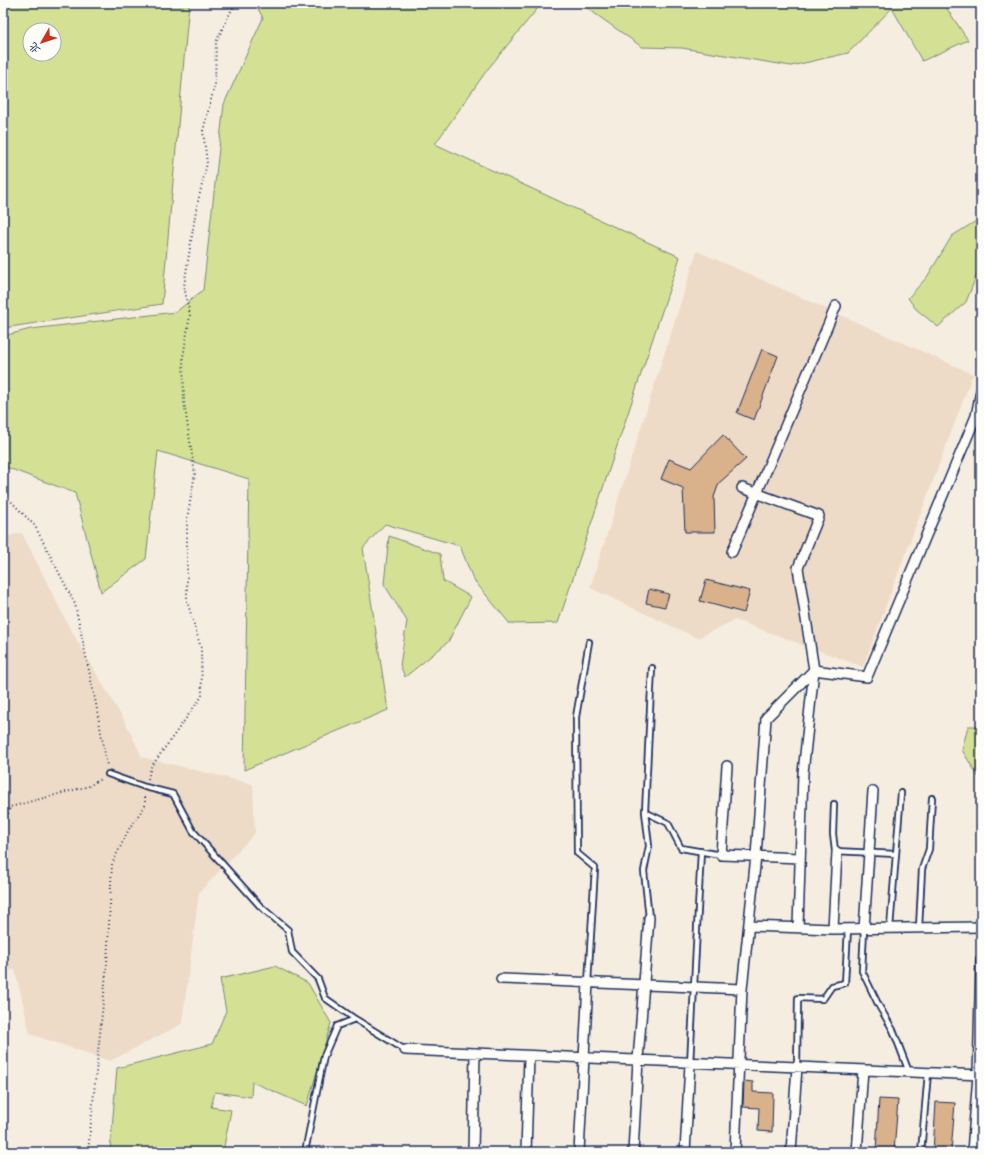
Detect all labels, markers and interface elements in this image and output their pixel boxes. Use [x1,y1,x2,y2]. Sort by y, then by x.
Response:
north arrow [22,22,62,62]
text: 北 [24,38,45,58]

